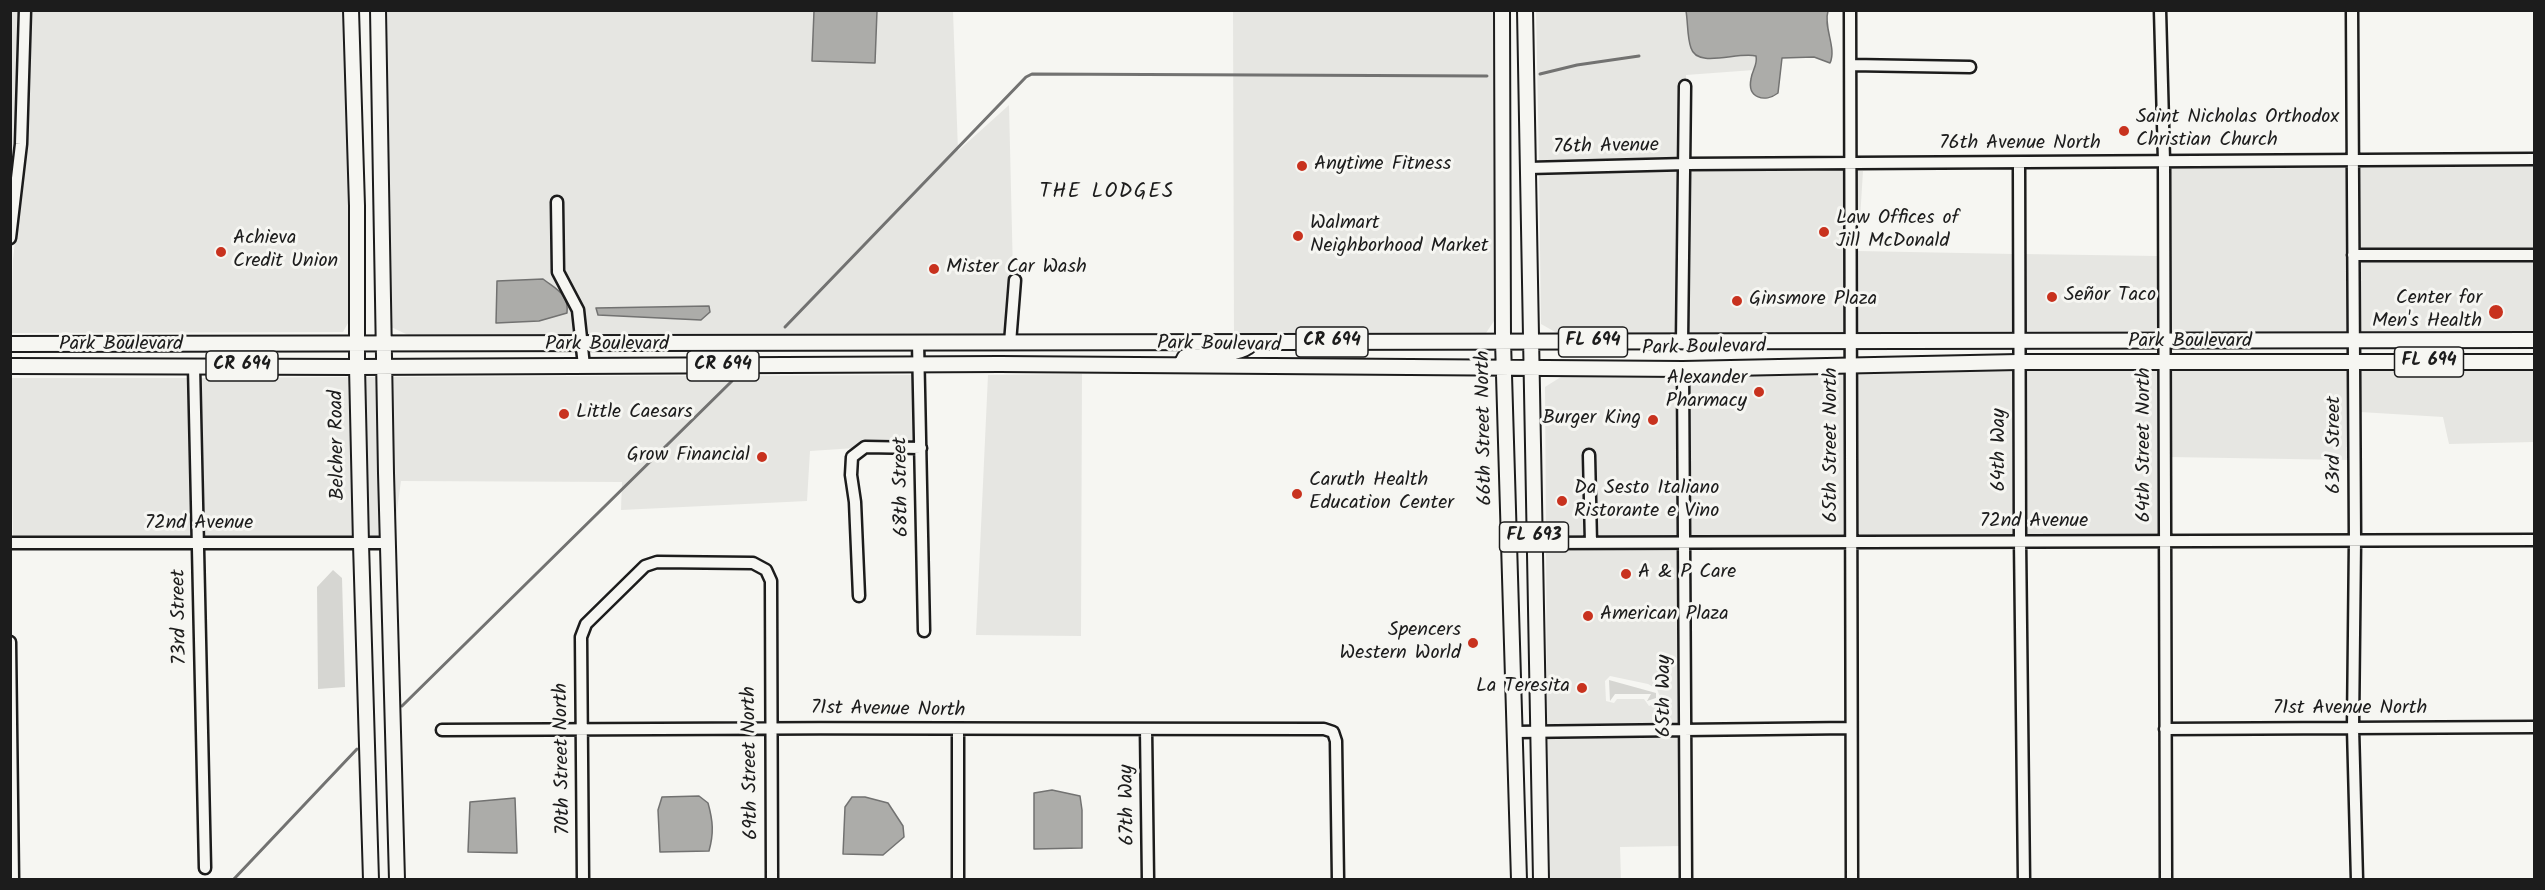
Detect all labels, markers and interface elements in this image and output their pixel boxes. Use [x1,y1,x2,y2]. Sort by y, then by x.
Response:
place label: Saint Nicholas Orthodox Christian Church [2136,107,2339,154]
marker: Saint Nicholas Orthodox Christian Church [2117,124,2131,138]
street label: 76th Avenue North [1939,133,2101,157]
street label: 76th Avenue [1553,135,1659,161]
place label: Anytime Fitness [1314,154,1451,178]
marker: Anytime Fitness [1295,159,1309,173]
district label: THE LODGES [1039,180,1175,206]
place label: Law Offices of Jill McDonald [1836,208,1959,255]
place label: Walmart Neighborhood Market [1310,213,1488,260]
marker: Law Offices of Jill McDonald [1817,225,1831,239]
place label: Achieva Credit Union [233,228,338,275]
marker: Walmart Neighborhood Market [1291,229,1305,243]
marker: Achieva Credit Union [214,245,228,259]
place label: Mister Car Wash [946,257,1087,281]
marker: Mister Car Wash [927,262,941,276]
place label: Señor Taco [2064,285,2156,309]
place label: Center for Men's Health [2372,288,2482,335]
place label: Ginsmore Plaza [1749,289,1877,313]
marker: Señor Taco [2045,290,2059,304]
marker: Ginsmore Plaza [1730,294,1744,308]
marker: Center for Men's Health [2487,303,2505,321]
road number: CR 694 [1296,327,1368,357]
road number: FL 694 [1558,327,1628,357]
street label: Park Boulevard [2128,331,2252,355]
street label: Park Boulevard [1157,333,1281,359]
street label: Park Boulevard [59,334,183,358]
street label: Park Boulevard [545,334,669,358]
street label: Park Boulevard [1642,336,1766,362]
road number: FL 694 [2394,347,2464,377]
street label: 66th Street North [1473,350,1499,506]
road number: CR 694 [206,351,278,381]
road number: CR 694 [687,351,759,381]
street label: 64th Street North [2134,367,2158,523]
place label: Alexander Pharmacy [1666,368,1747,415]
street label: 65th Street North [1821,368,1845,522]
marker: Alexander Pharmacy [1752,385,1766,399]
street label: Belcher Road [326,390,352,500]
street label: 63rd Street [2324,396,2348,494]
place label: Little Caesars [576,402,692,426]
marker: Little Caesars [557,407,571,421]
place label: Burger King [1542,408,1641,432]
street label: 64th Way [1989,408,2013,492]
marker: Burger King [1646,413,1660,427]
street label: 68th Street [890,437,916,537]
place label: Grow Financial [627,445,750,469]
marker: Grow Financial [755,450,769,464]
place label: Caruth Health Education Center [1309,470,1454,517]
place label: Da Sesto Italiano Ristorante e Vino [1574,478,1719,525]
marker: Caruth Health Education Center [1290,487,1304,501]
marker: Da Sesto Italiano Ristorante e Vino [1555,494,1569,508]
street label: 72nd Avenue [1980,511,2088,535]
street label: 72nd Avenue [145,513,253,537]
road number: FL 693 [1500,522,1568,552]
place label: A & P Care [1638,562,1736,586]
marker: A & P Care [1619,567,1633,581]
street label: 73rd Street [168,569,194,665]
place label: American Plaza [1600,604,1729,628]
marker: American Plaza [1581,609,1595,623]
place label: Spencers Western World [1340,620,1461,667]
marker: Spencers Western World [1466,636,1480,650]
street label: 65th Way [1654,655,1678,737]
place label: La Teresita [1476,676,1570,700]
marker: La Teresita [1575,681,1589,695]
street label: 70th Street North [551,683,577,835]
street label: 69th Street North [739,686,765,840]
street label: 71st Avenue North [811,698,965,724]
street label: 71st Avenue North [2273,698,2427,722]
street label: 67th Way [1116,764,1142,846]

